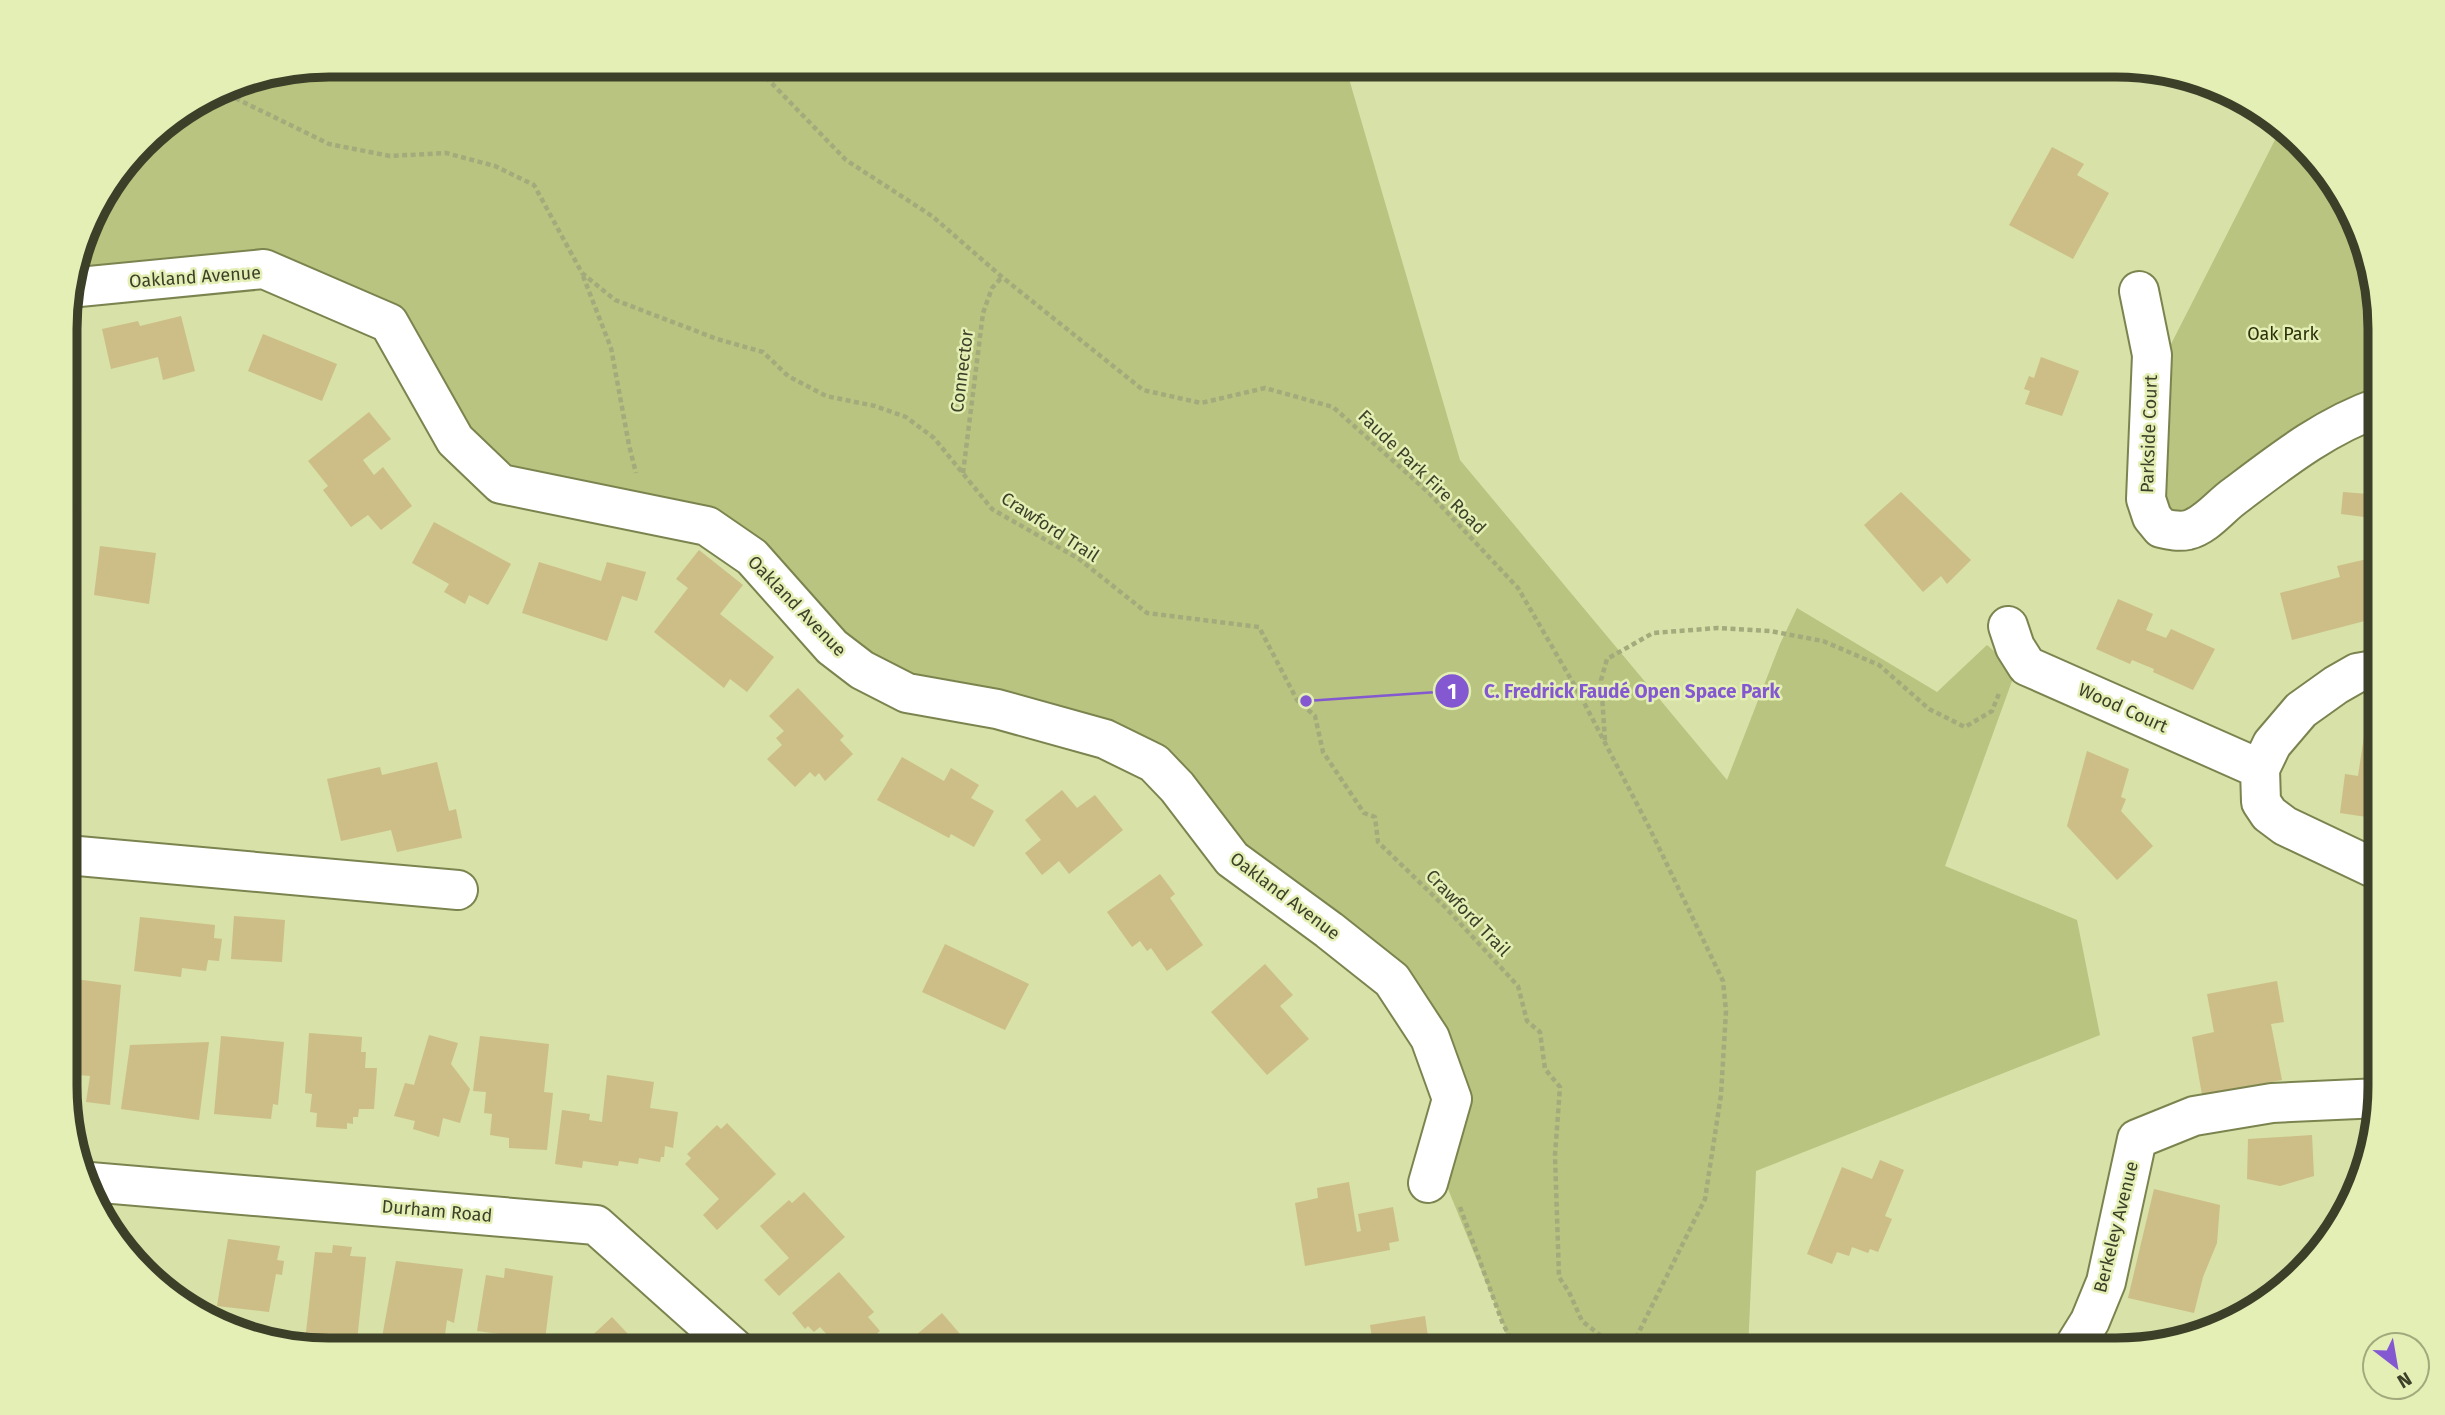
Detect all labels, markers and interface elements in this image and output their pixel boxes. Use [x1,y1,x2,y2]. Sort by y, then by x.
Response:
street label: Oakland Avenue [128,261,262,293]
park label: Oak Park [2247,323,2320,345]
street label: Connector [946,328,978,414]
street label: Parkside Court [2136,374,2162,494]
street label: Faude Park Fire Road [1353,405,1491,539]
street label: Crawford Trail [997,487,1103,567]
street label: Oakland Avenue [743,551,851,661]
callout: C. Fredrick Faudé Open Space Park [1435,671,1794,711]
text: 1 [1447,679,1457,705]
street label: Wood Court [2075,679,2172,738]
text: C. Fredrick Faudé Open Space Park [1484,680,1780,703]
street label: Oakland Avenue [1226,847,1344,945]
street label: Crawford Trail [1421,865,1515,961]
street label: Berkeley Avenue [2089,1159,2143,1295]
street label: Durham Road [381,1195,493,1227]
north arrow [2361,1331,2431,1401]
text: N [2393,1367,2416,1393]

